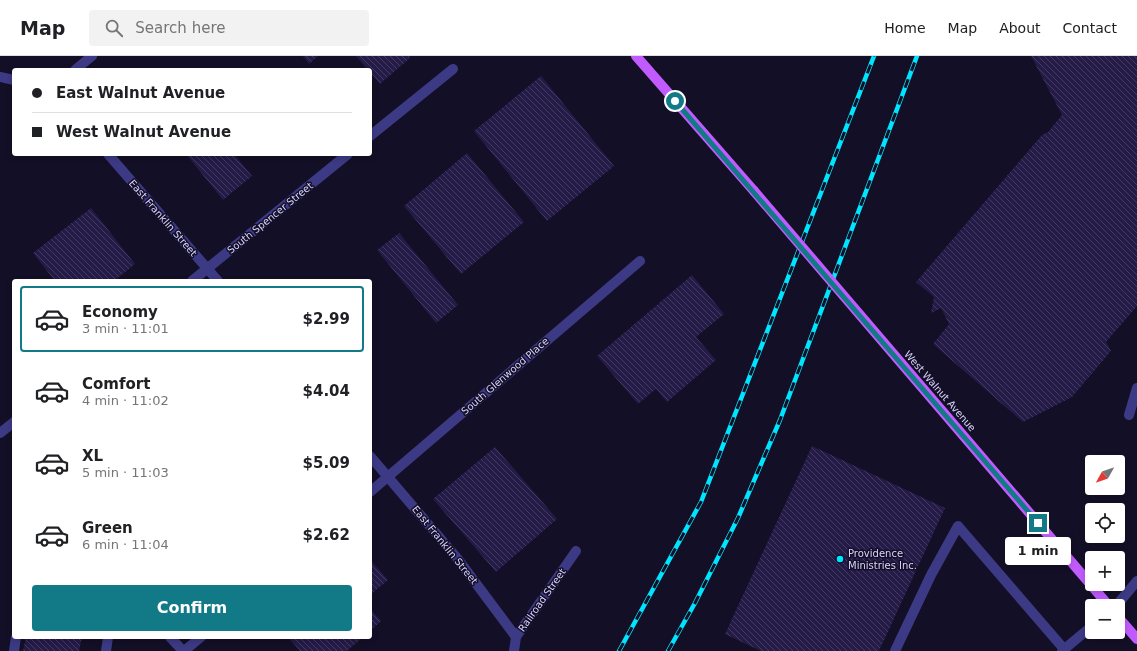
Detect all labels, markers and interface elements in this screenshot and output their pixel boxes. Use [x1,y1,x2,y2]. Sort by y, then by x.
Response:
search box [89,10,369,46]
text: Map [20,17,65,39]
icon: search [103,17,125,39]
text: Search here [135,19,225,37]
text: Home [884,20,926,36]
text: Map [948,20,977,36]
text: About [999,20,1041,36]
text: Contact [1063,20,1117,36]
text: East Walnut Avenue [56,84,225,102]
route start [666,92,684,110]
text: West Walnut Avenue [56,123,231,141]
street label: East Franklin Street [127,178,199,258]
street label: South Spencer Street [225,180,315,256]
icon: car [34,301,70,337]
text: Economy [82,303,158,321]
text: $2.99 [303,310,350,328]
text: 3 min · 11:01 [82,321,169,336]
street label: South Glenwood Place [459,335,551,417]
street label: West Walnut Avenue [902,349,978,433]
icon: car [34,373,70,409]
text: Comfort [82,375,150,393]
text: $4.04 [303,382,350,400]
text: 4 min · 11:02 [82,393,169,408]
icon: car [34,445,70,481]
text: XL [82,447,103,465]
text: $5.09 [303,454,350,472]
north arrow [1085,455,1125,495]
map controls [1085,455,1125,639]
text: 5 min · 11:03 [82,465,169,480]
button: locate [1085,503,1125,543]
street label: East Franklin Street [410,504,480,586]
route end [1029,514,1047,532]
icon: car [34,517,70,553]
text: Green [82,519,133,537]
text: $2.62 [303,526,350,544]
text: 6 min · 11:04 [82,537,169,552]
callout: 1 min [1005,537,1071,565]
text: 1 min [1018,543,1058,558]
place label: Providence Ministries Inc. [848,548,917,571]
button: + [1085,551,1125,591]
marker: Providence Ministries Inc. [835,554,845,564]
street label: Railroad Street [516,566,568,634]
button: Confirm [32,585,352,631]
button: − [1085,599,1125,639]

